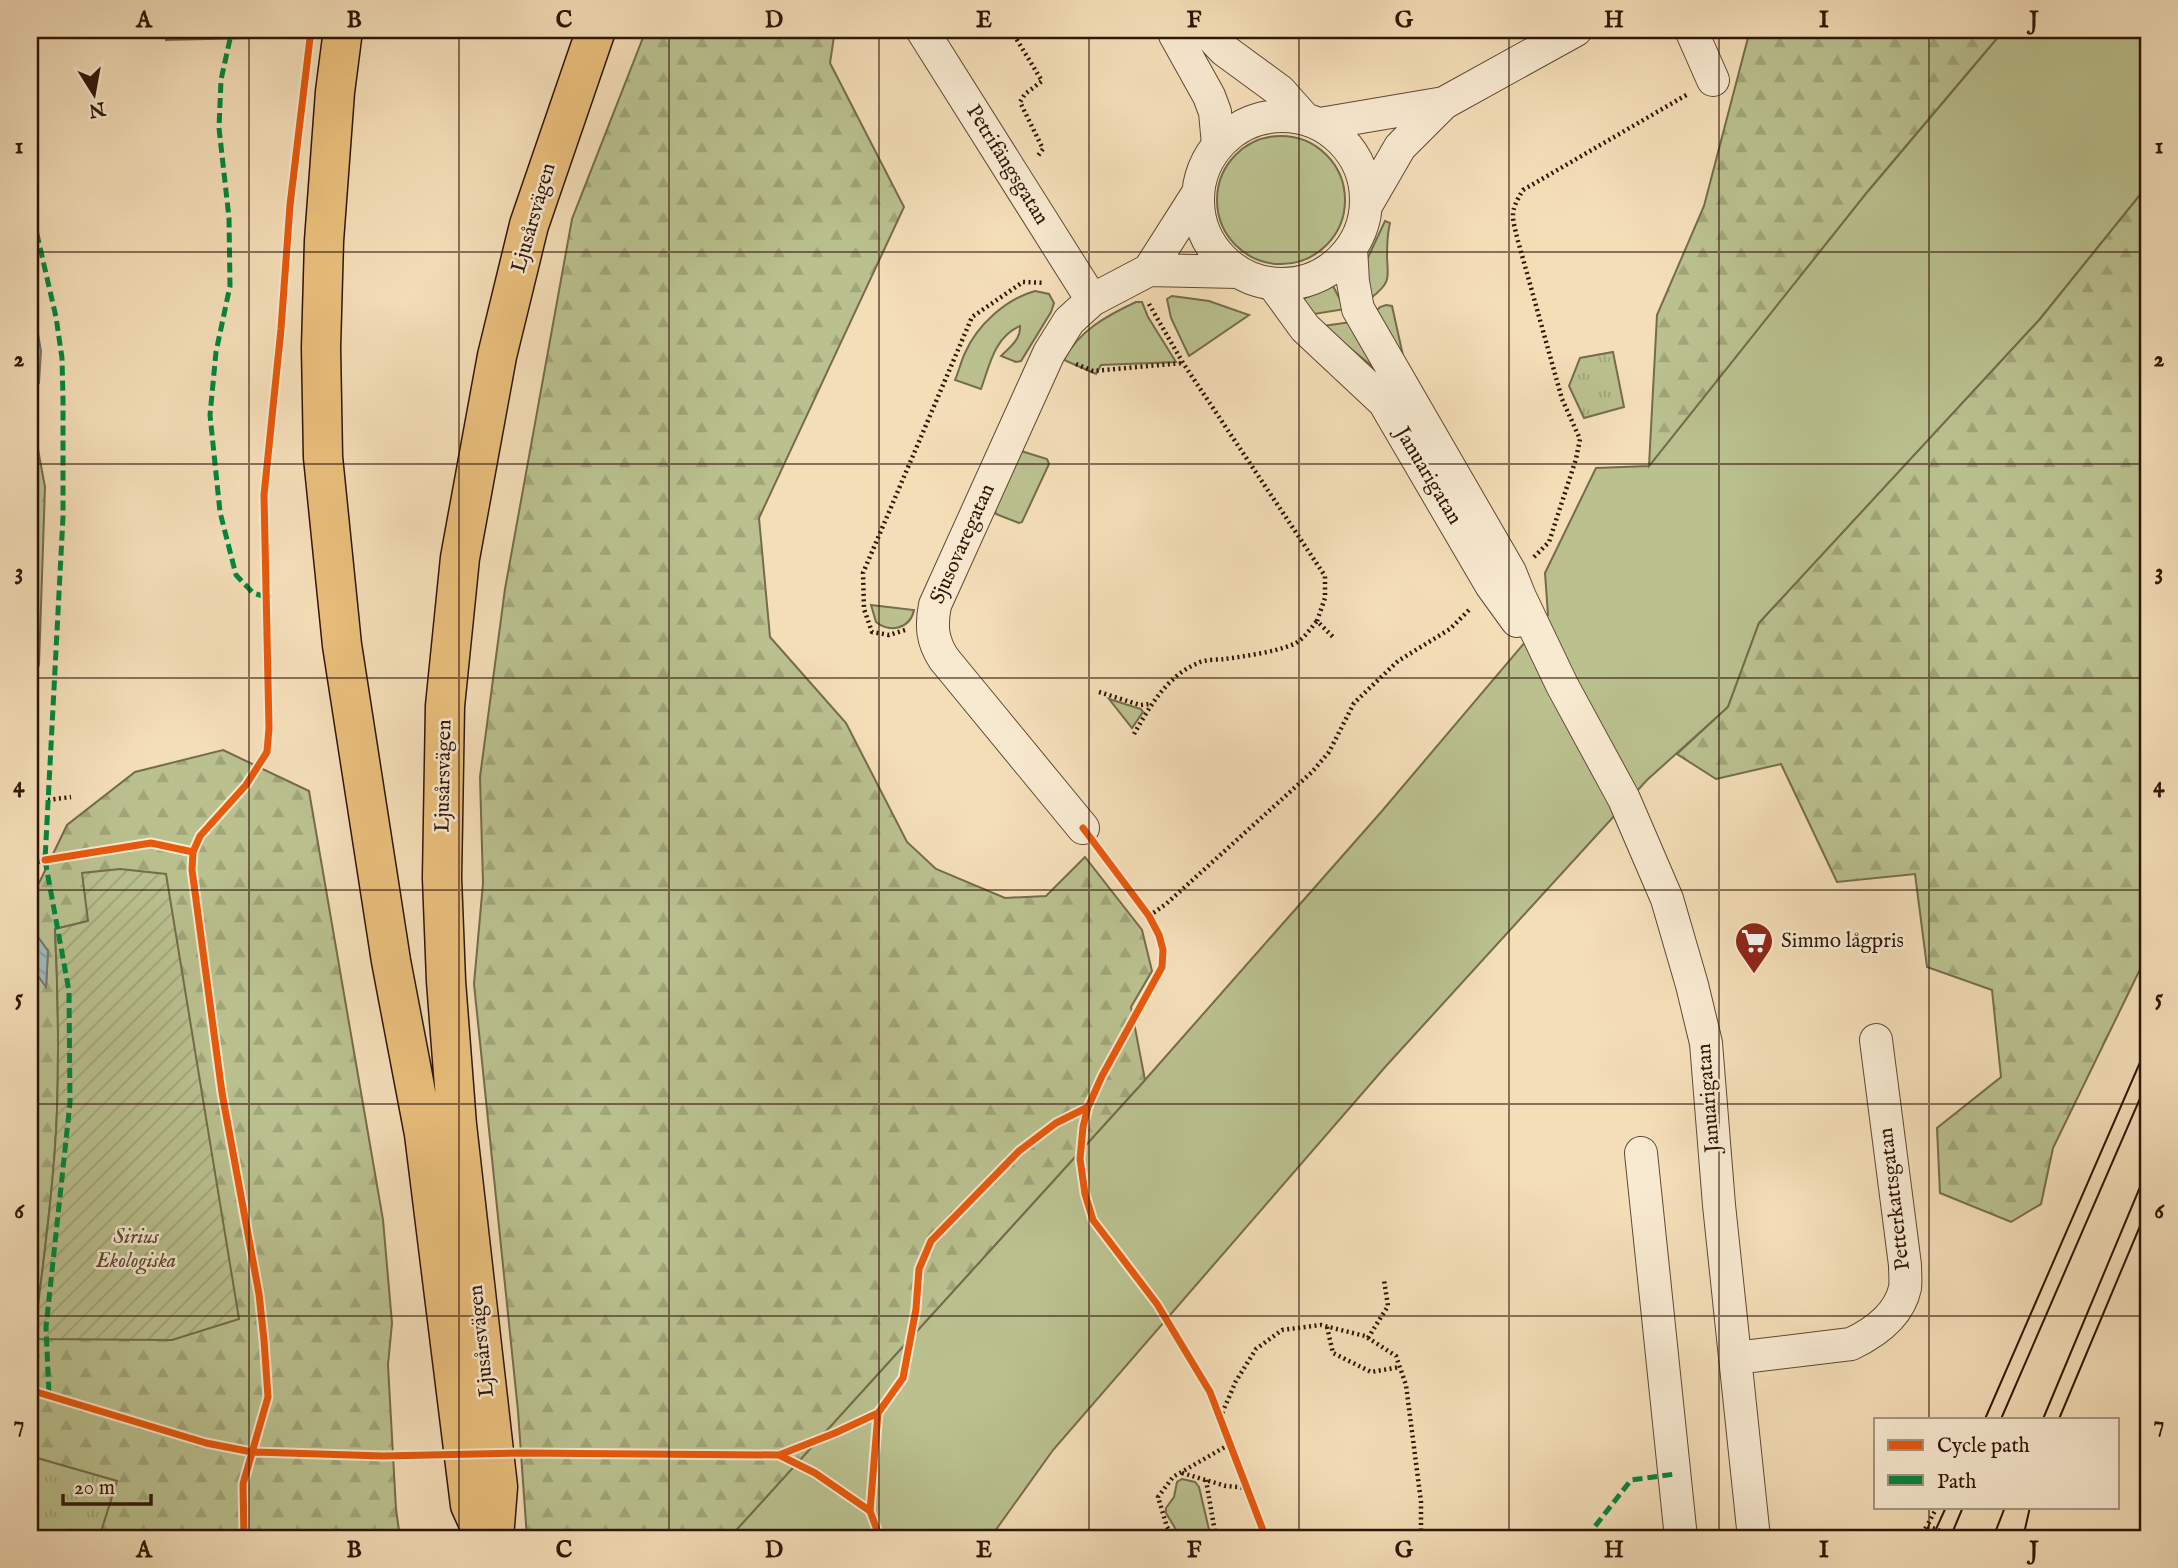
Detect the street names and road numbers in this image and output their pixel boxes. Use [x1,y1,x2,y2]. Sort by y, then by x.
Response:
street label: Petrifängsgatan [959,100,1055,230]
street label: Ljusårsvägen [505,160,563,276]
street label: Januarigatan [1387,420,1468,530]
street label: Sjusovaregatan [924,480,1002,608]
street label: Ljusårsvägen [430,719,458,833]
street label: Januarigatan [1691,1042,1727,1156]
street label: Petterkattsgatan [1873,1126,1917,1272]
street label: Ljusårsvägen [463,1283,501,1399]

